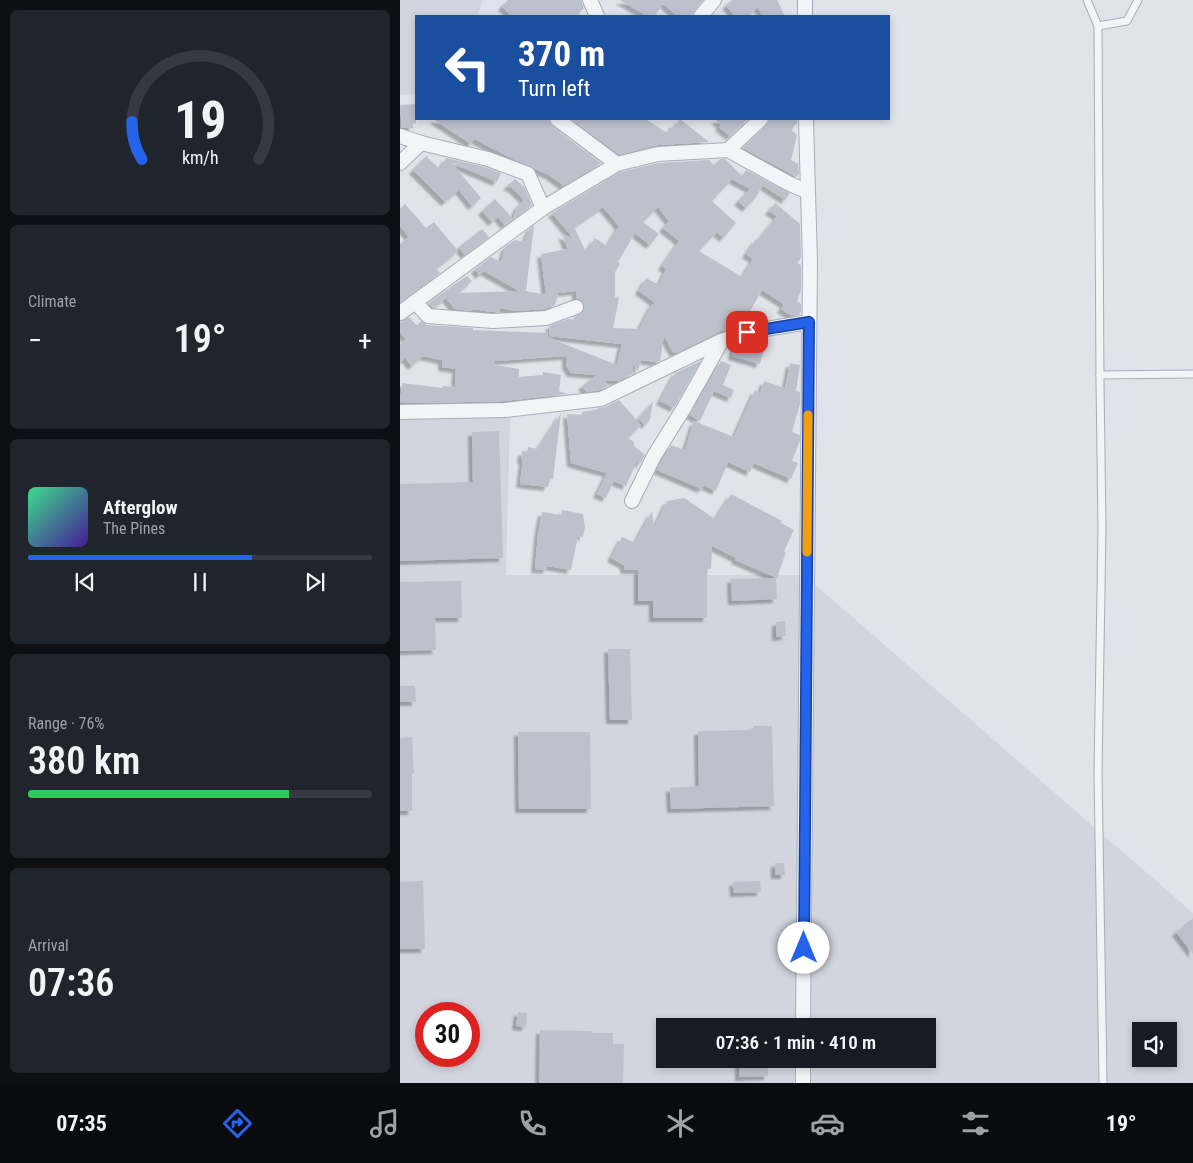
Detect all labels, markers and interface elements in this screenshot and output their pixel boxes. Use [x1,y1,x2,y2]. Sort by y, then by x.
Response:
text: 370 m [518,34,605,75]
icon: left [435,35,500,100]
text: Turn left [518,76,590,101]
text: 19 [174,90,226,151]
text: km/h [182,147,218,168]
text: Climate [28,292,76,311]
pin [726,311,768,353]
text: 19° [174,317,226,361]
icon: arrive [733,318,761,346]
text: − [28,324,42,357]
text: + [358,324,372,357]
text: Afterglow [103,496,177,519]
text: The Pines [103,519,165,538]
icon: previous [71,568,99,596]
icon: pause [186,568,214,596]
icon: next [301,568,329,596]
text: Range · 76% [28,714,104,733]
text: 380 km [28,739,140,783]
position arrow [777,921,829,973]
text: Arrival [28,936,69,955]
text: 07:36 [28,961,114,1005]
speed limit sign: 30 [415,1002,480,1067]
map controls [1132,1022,1177,1067]
button: sound [1132,1022,1177,1067]
text: 07:36 · 1 min · 410 m [716,1031,876,1054]
icon: directions [220,1106,255,1141]
icon: music [367,1106,402,1141]
icon: phone [515,1106,550,1141]
icon: climate [663,1106,698,1141]
icon: car [810,1106,845,1141]
icon: filters [958,1106,993,1141]
text: 07:35 [56,1111,107,1136]
text: 19° [1106,1111,1137,1136]

